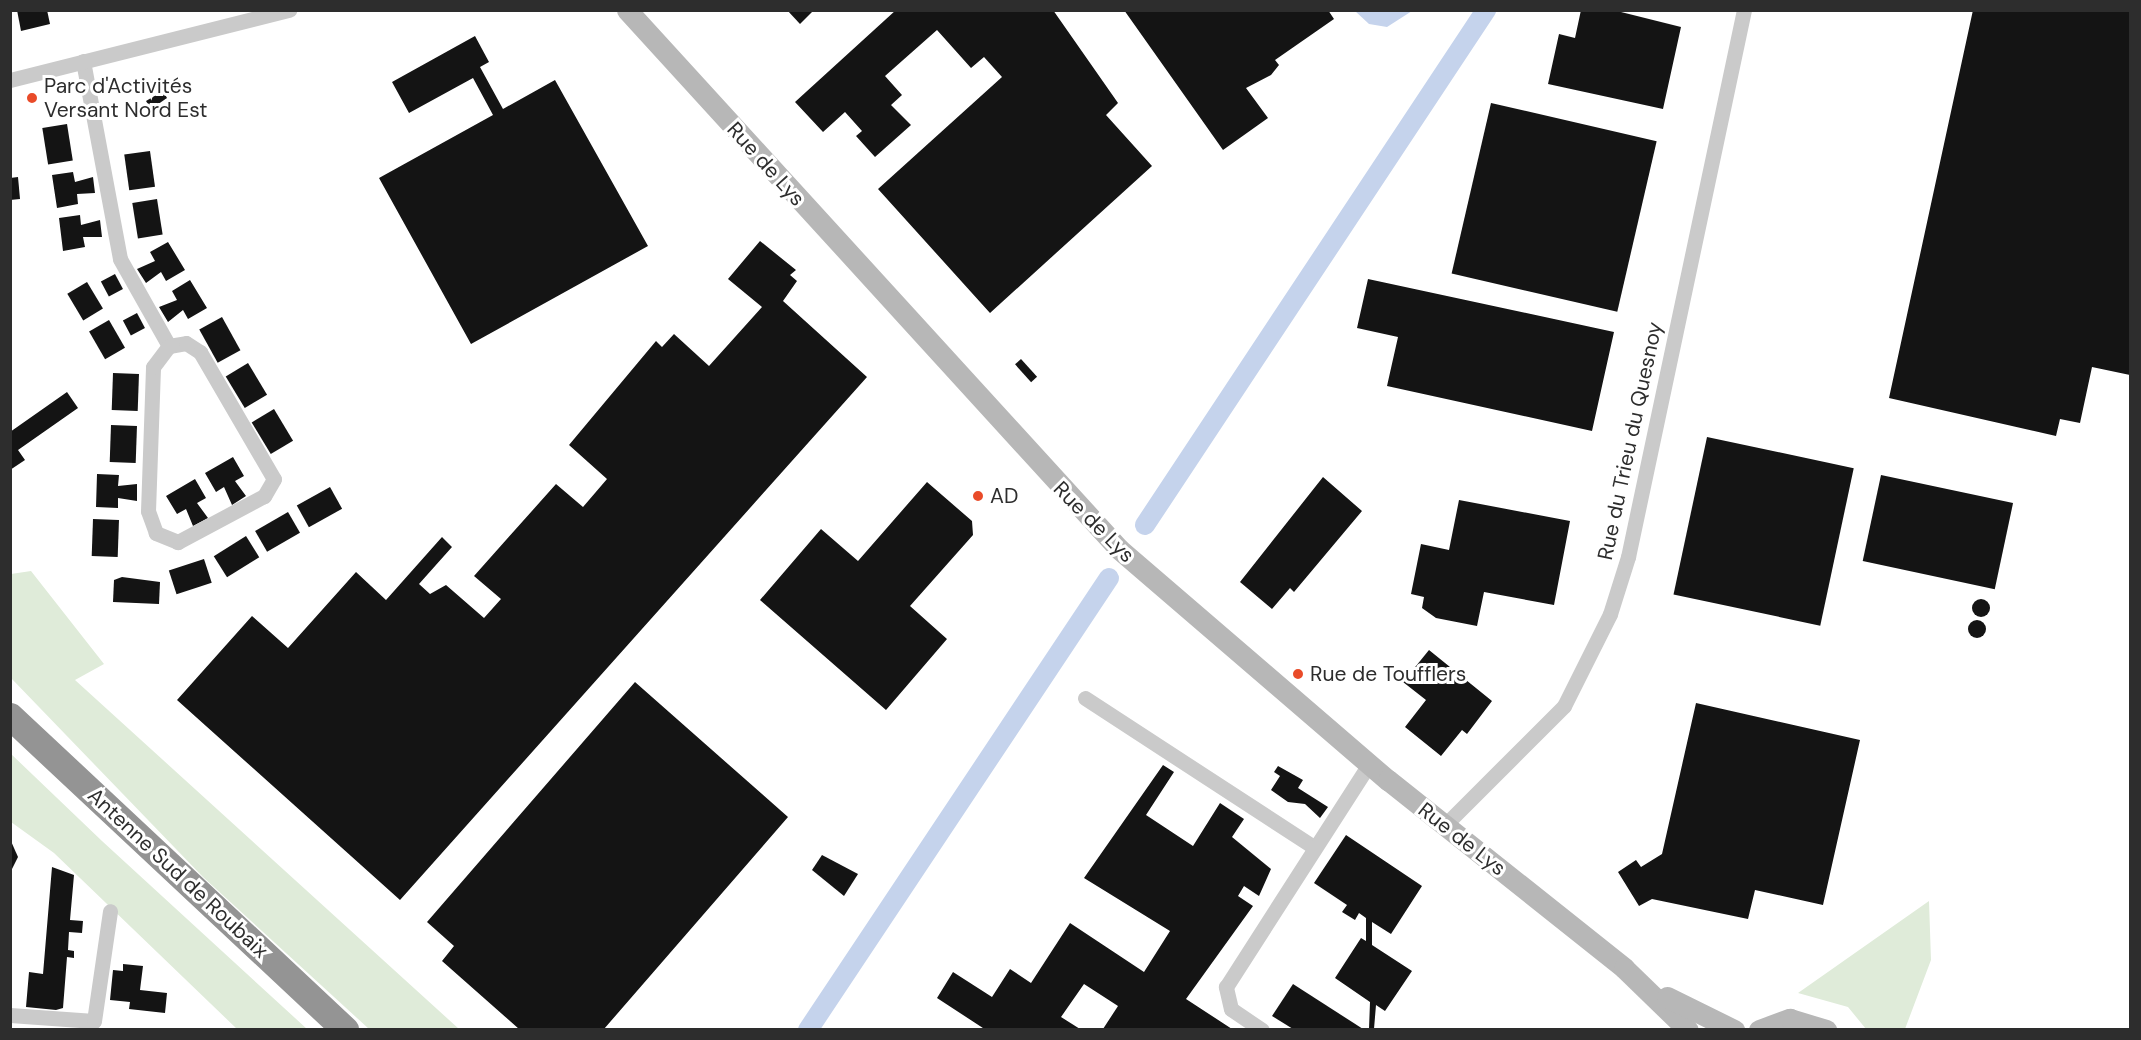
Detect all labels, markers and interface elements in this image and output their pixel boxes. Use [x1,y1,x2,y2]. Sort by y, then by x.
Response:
place label: Parc d'Activités Versant Nord Est [44,73,207,123]
marker: Parc d'Activités Versant Nord Est [25,91,39,105]
street label: Rue de Lys [722,117,810,211]
street label: Rue du Trieu du Quesnoy [1592,320,1668,562]
street label: Rue de Lys [1048,476,1140,568]
place label: AD [990,483,1018,509]
marker: AD [971,489,985,503]
place label: Rue de Toufflers [1310,661,1466,687]
marker: Rue de Toufflers [1291,667,1305,681]
street label: Antenne Sud de Roubaix [83,783,273,963]
street label: Rue de Lys [1413,797,1511,881]

